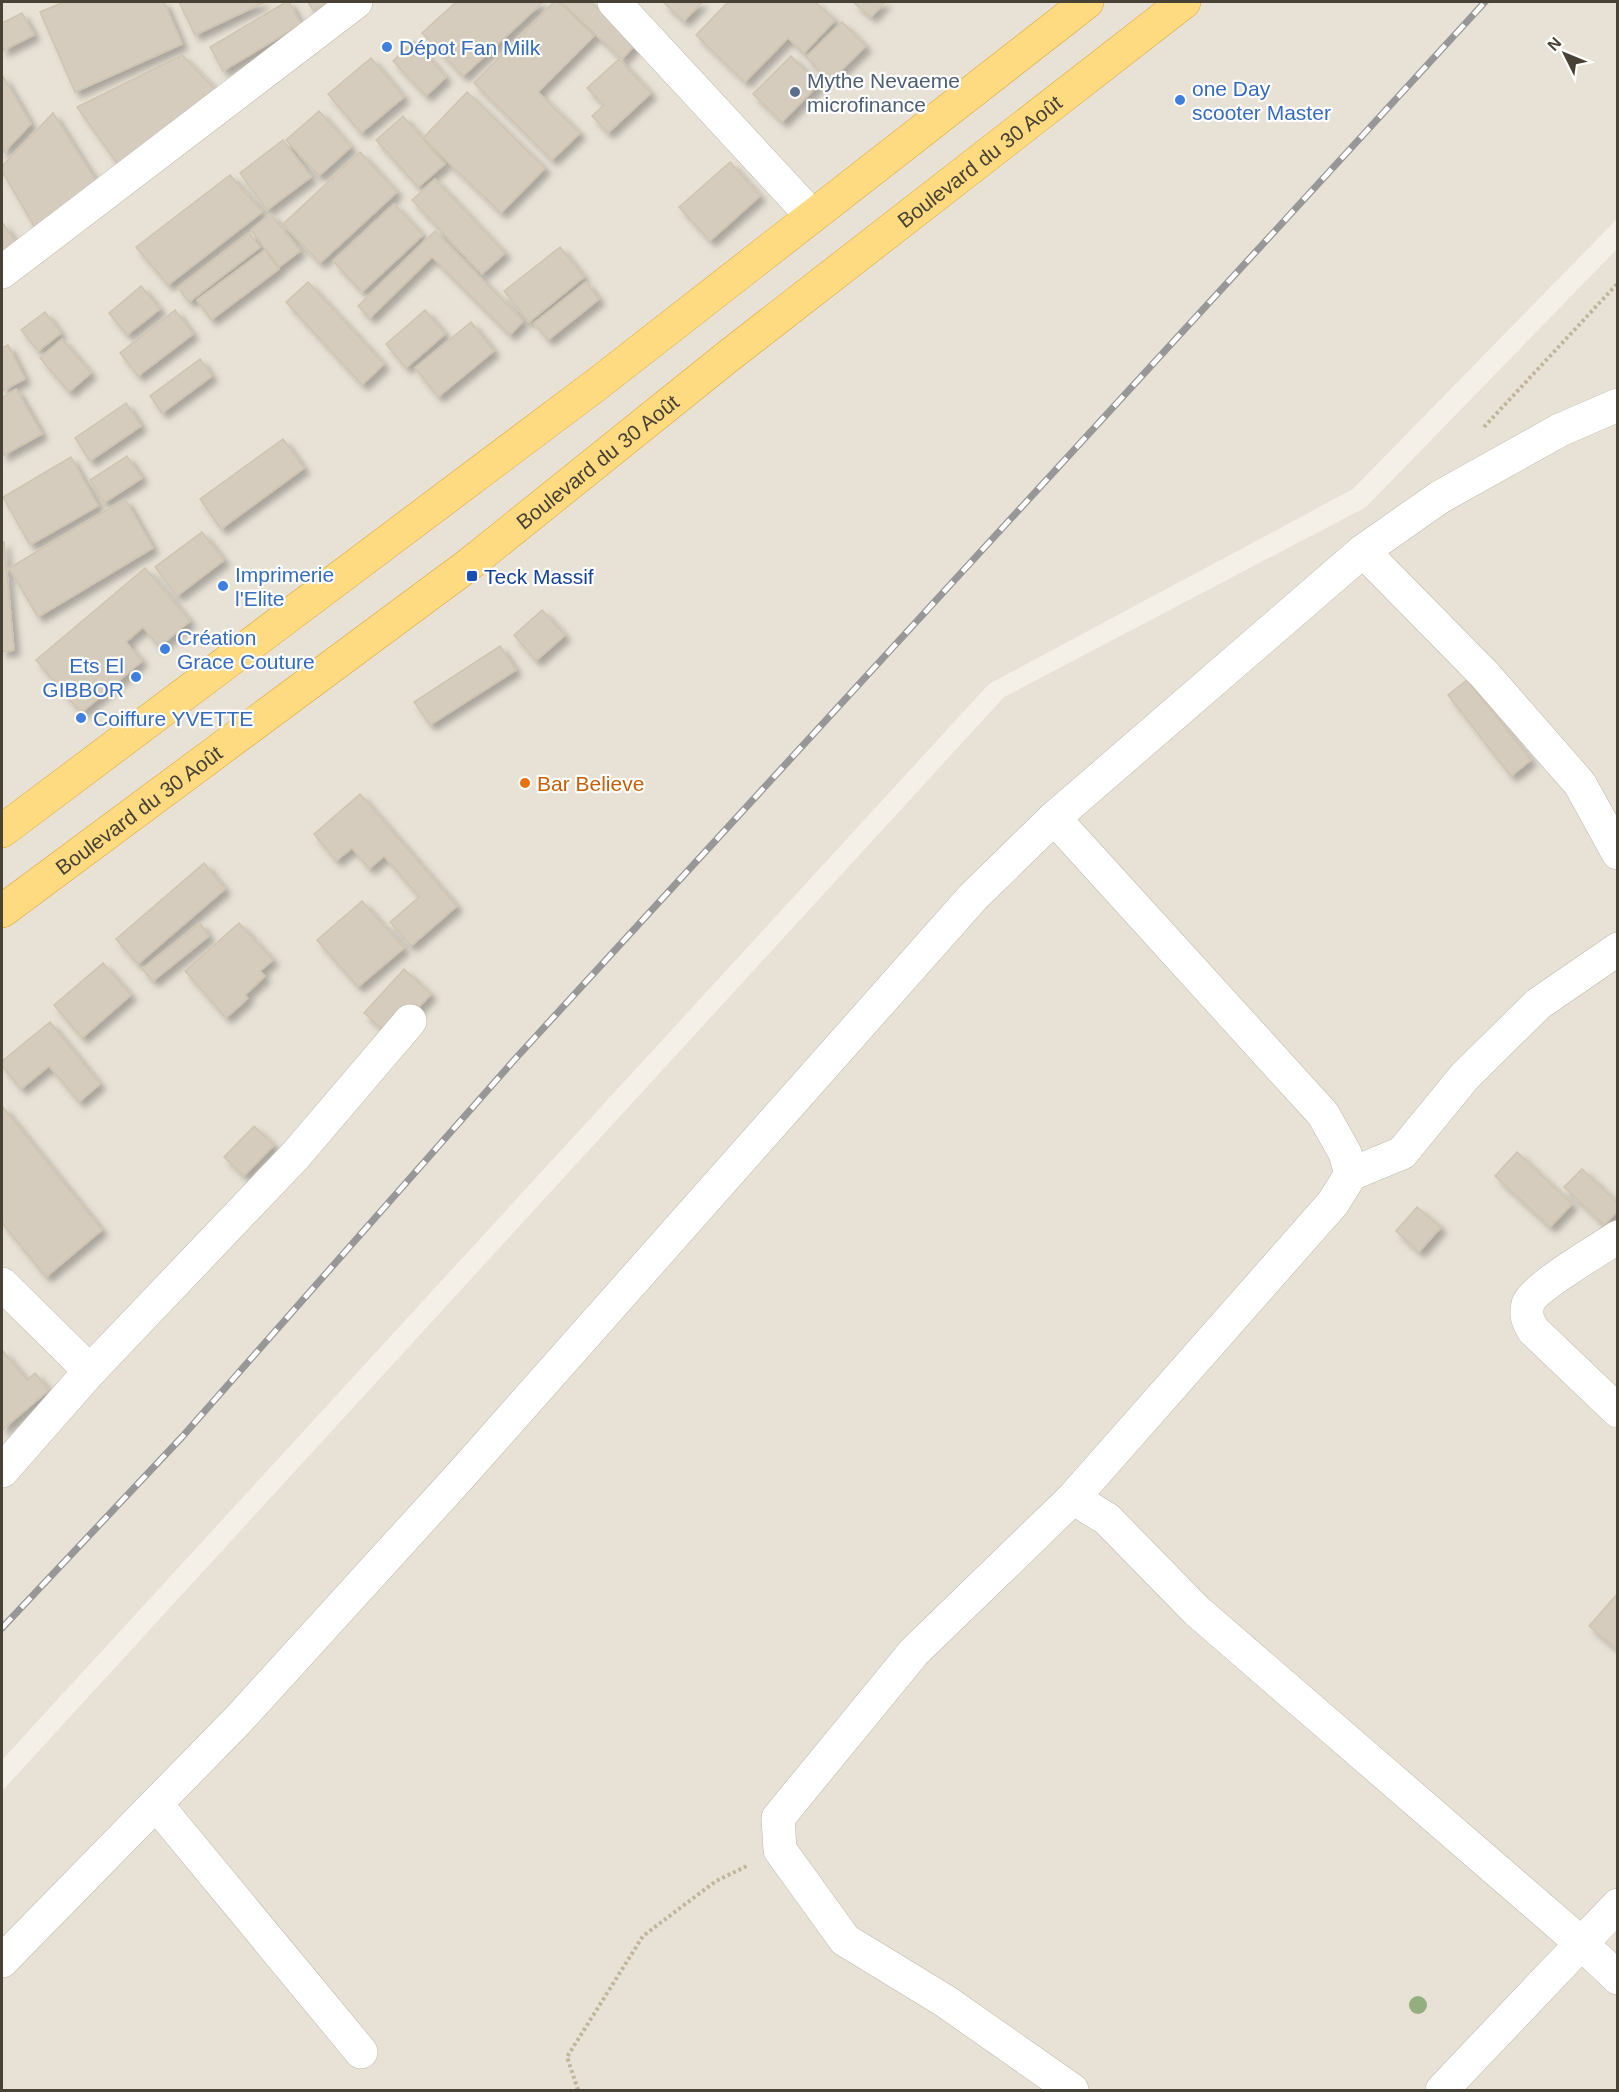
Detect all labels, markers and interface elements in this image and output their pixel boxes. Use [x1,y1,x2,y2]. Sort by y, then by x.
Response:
north arrow [1535,24,1595,84]
text: N [1544,34,1565,54]
place label: Dépot Fan Milk [399,36,541,59]
marker: Dépot Fan Milk [380,40,394,54]
place label: Mythe Nevaeme microfinance [807,69,960,116]
place label: one Day scooter Master [1192,77,1331,124]
marker: Mythe Nevaeme microfinance [788,85,802,99]
street label: Boulevard du 30 Août [893,90,1066,232]
marker: one Day scooter Master [1173,93,1187,107]
street label: Boulevard du 30 Août [512,389,683,533]
place label: Imprimerie l'Elite [235,563,334,610]
place label: Teck Massif [484,565,594,588]
marker: Teck Massif [465,569,479,583]
marker: Imprimerie l'Elite [216,579,230,593]
place label: Création Grace Couture [177,626,315,673]
marker: Création Grace Couture [158,642,172,656]
place label: Ets El GIBBOR [42,654,124,701]
marker: Ets El GIBBOR [129,670,143,684]
place label: Coiffure YVETTE [93,707,253,730]
marker: Coiffure YVETTE [74,711,88,725]
street label: Boulevard du 30 Août [51,740,226,879]
place label: Bar Believe [537,772,644,795]
marker: Bar Believe [518,776,532,790]

